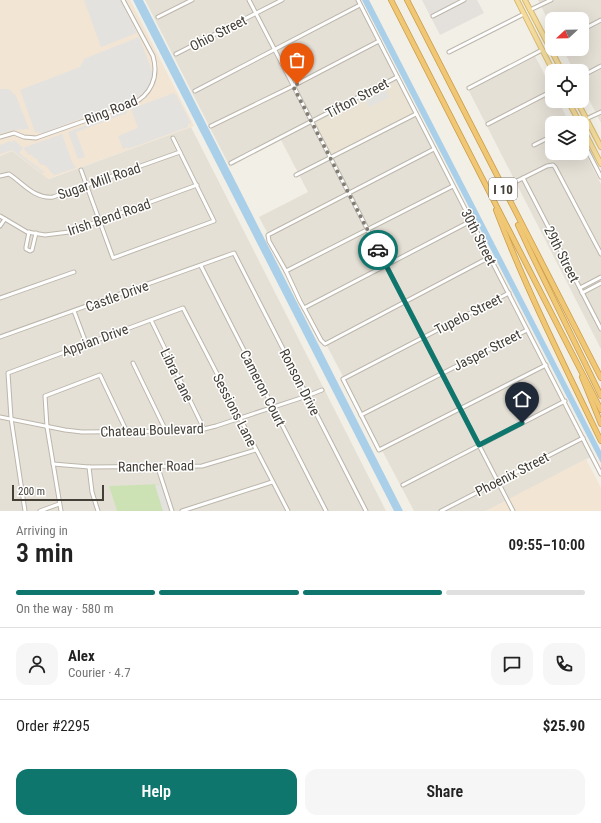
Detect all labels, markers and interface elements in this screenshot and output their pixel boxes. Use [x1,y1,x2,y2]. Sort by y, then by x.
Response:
street label: Ohio Street [187,12,249,54]
north arrow [545,12,589,56]
map controls [545,12,589,160]
pin [280,43,314,84]
icon: bag [286,49,308,71]
button: locate [545,64,589,108]
street label: Tifton Street [323,75,391,121]
street label: Ring Road [82,92,140,128]
button: layers [545,116,589,160]
street label: Sugar Mill Road [55,159,143,203]
road number: I 10 [489,178,517,200]
street label: Irish Bend Road [65,195,153,239]
street label: 30th Street [458,206,500,268]
street label: 29th Street [541,223,583,285]
courier [358,230,398,270]
icon: car [367,239,389,261]
street label: Castle Drive [83,277,151,315]
street label: Tupelo Street [432,290,504,338]
street label: Appian Drive [59,320,131,359]
street label: Jasper Street [451,326,523,374]
street label: Libra Lane [157,346,197,405]
street label: Ronson Drive [276,346,324,418]
street label: Cameron Court [237,347,289,429]
street label: Sessions Lane [210,371,260,450]
pin [505,382,539,423]
icon: home [511,388,533,410]
street label: Chateau Boulevard [100,420,204,440]
street label: Phoenix Street [473,449,551,499]
street label: Rancher Road [118,457,194,475]
scale bar [12,483,104,502]
text: 200 m [18,485,45,498]
text: Arriving in [16,523,68,538]
text: 09:55–10:00 [508,536,585,554]
text: 3 min [16,538,74,568]
text: On the way · 580 m [16,601,113,616]
button: person [16,643,58,685]
button: chat [491,643,533,685]
button: phone [543,643,585,685]
text: Alex [68,647,95,665]
text: Courier · 4.7 [68,665,131,680]
text: Order #2295 [16,717,90,735]
text: $25.90 [543,717,585,735]
button: Help [16,769,297,815]
button: Share [305,769,585,815]

